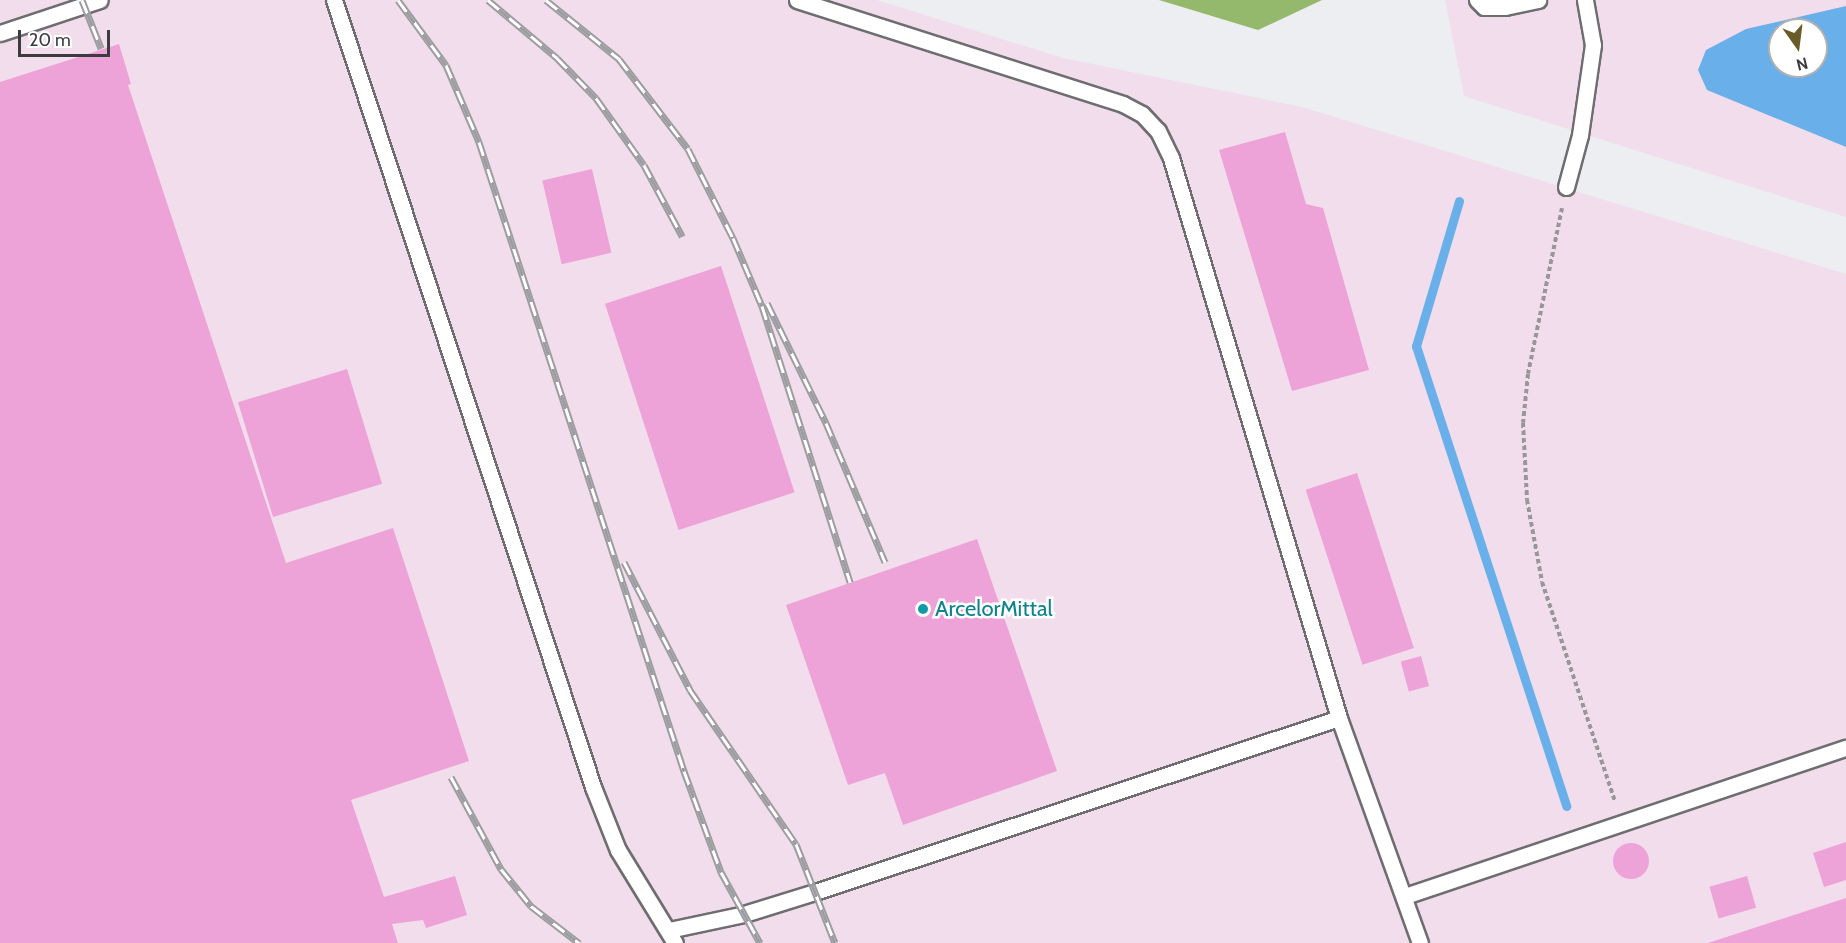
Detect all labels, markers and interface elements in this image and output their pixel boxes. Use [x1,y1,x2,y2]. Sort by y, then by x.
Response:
scale bar [21,18,112,56]
north arrow [1768,18,1828,78]
text: 20 m [29,29,71,51]
text: N [1794,53,1810,75]
place label: ArcelorMittal [935,596,1053,622]
marker: ArcelorMittal [916,602,930,616]

